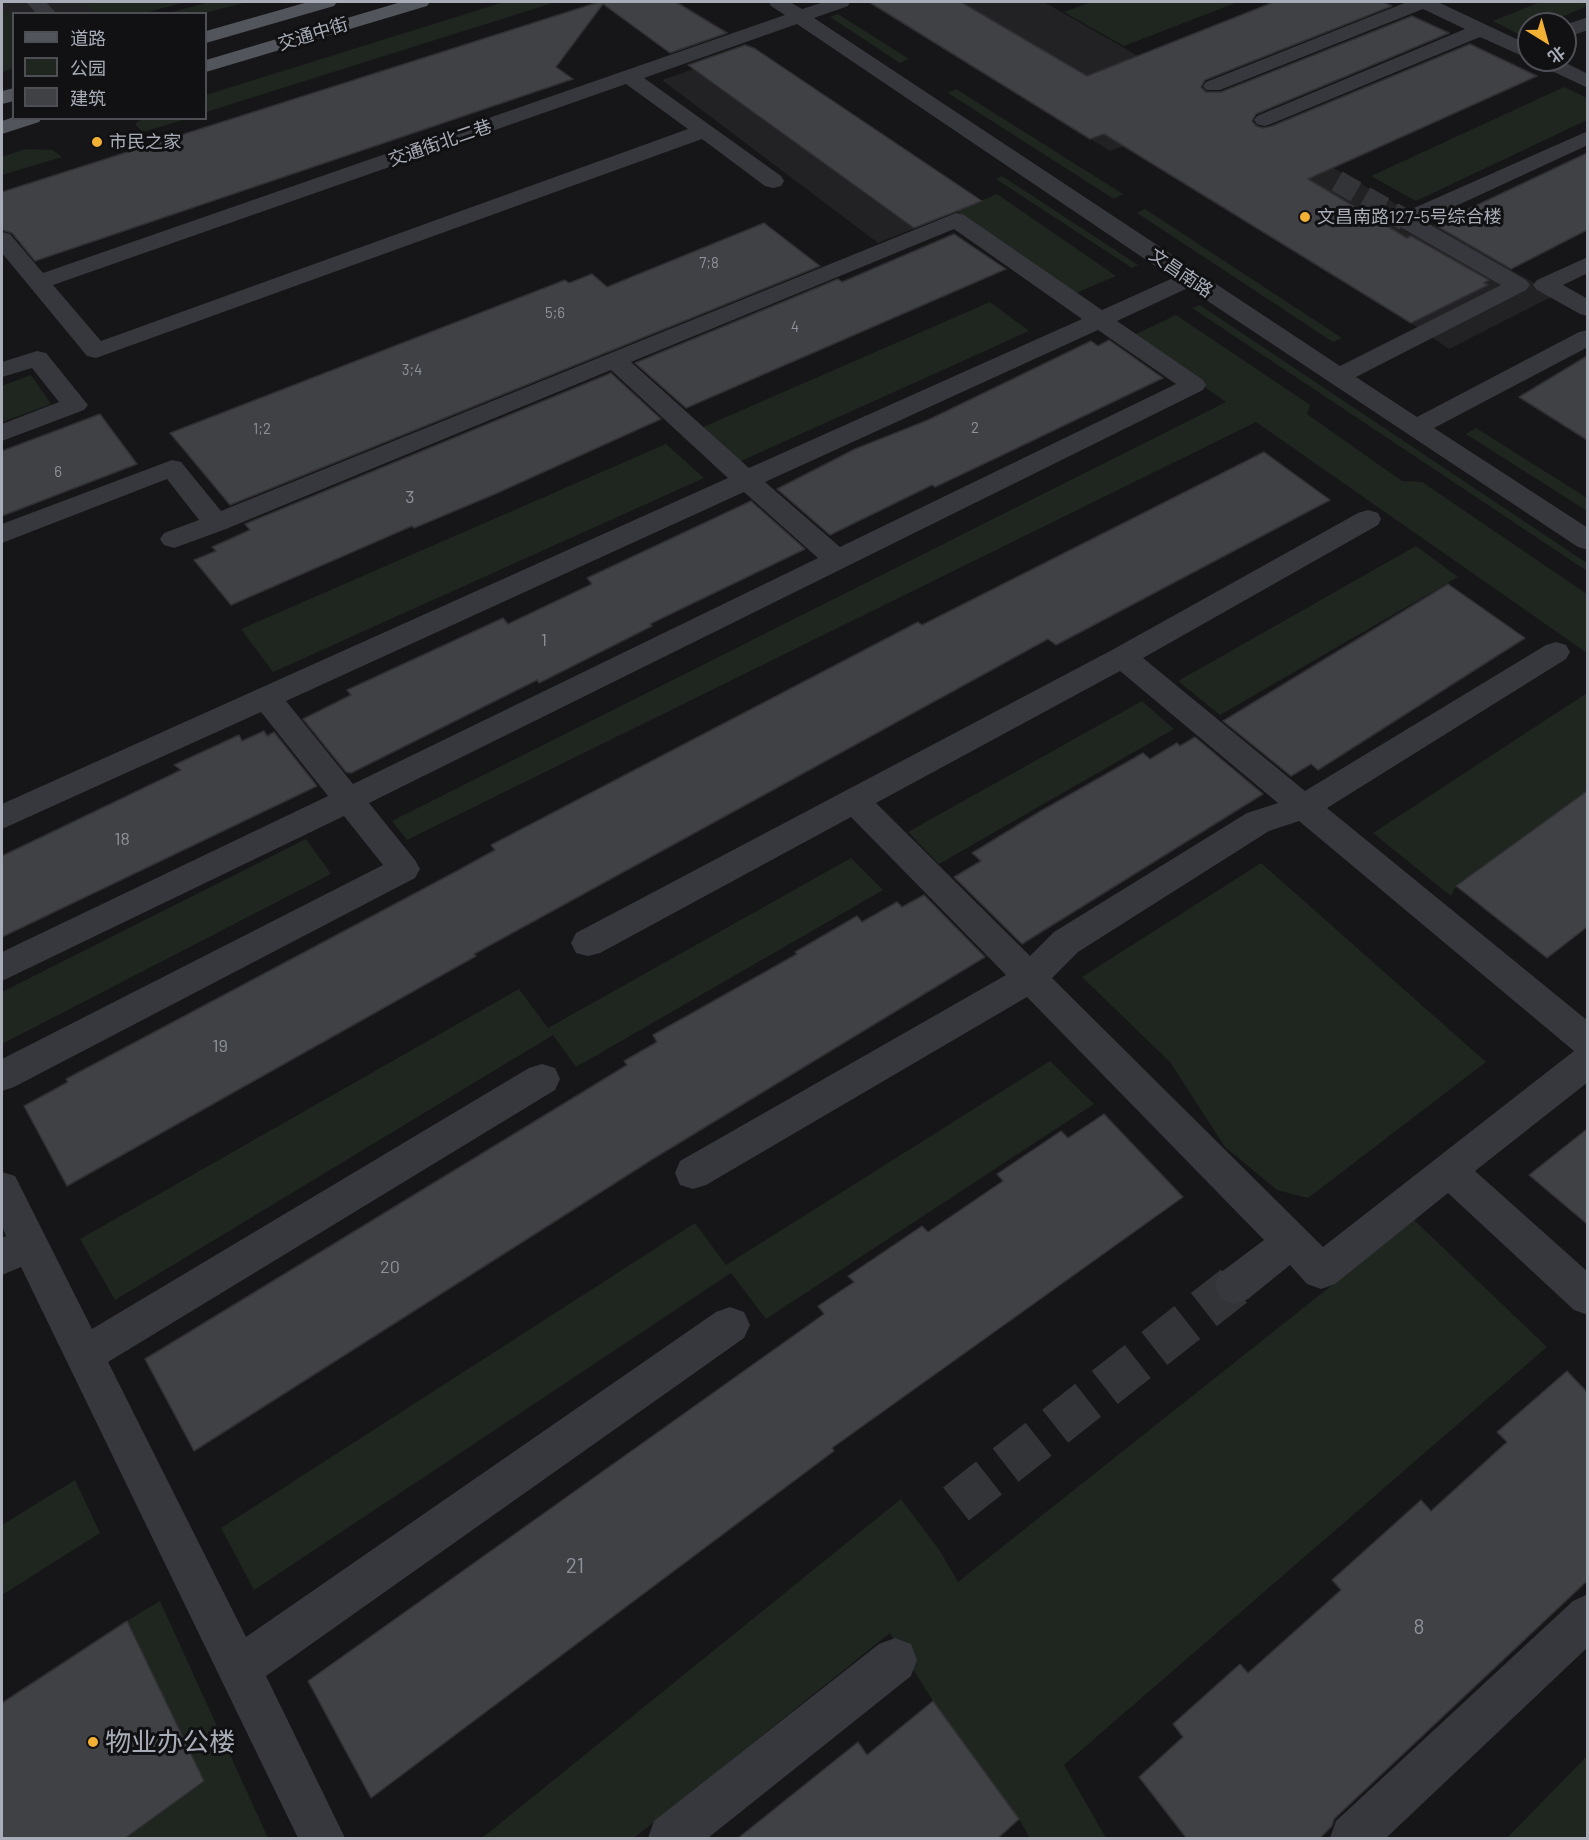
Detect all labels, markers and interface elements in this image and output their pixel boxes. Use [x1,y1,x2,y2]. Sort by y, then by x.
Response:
legend [12,12,207,120]
north arrow [1517,12,1577,72]
street label: 交通中街 [275,13,351,55]
text: 道路 [70,27,106,49]
text: 北 [1545,43,1569,68]
text: 公园 [70,57,106,79]
text: 建筑 [70,87,106,109]
street label: 交通街北二巷 [385,115,495,171]
place label: 市民之家 [109,131,181,153]
marker: 市民之家 [90,135,104,149]
place label: 文昌南路127-5号综合楼 [1317,206,1502,228]
marker: 文昌南路127-5号综合楼 [1298,210,1312,224]
street label: 文昌南路 [1145,244,1217,302]
house number: 7;8 [699,254,719,272]
house number: 5;6 [545,304,565,322]
house number: 4 [791,318,799,336]
house number: 3;4 [402,361,422,379]
house number: 2 [971,419,979,437]
house number: 1;2 [253,420,271,438]
house number: 6 [54,463,62,481]
house number: 3 [405,486,415,508]
house number: 1 [541,629,547,651]
house number: 18 [114,828,130,850]
house number: 19 [212,1035,228,1057]
house number: 20 [380,1256,400,1278]
house number: 21 [566,1553,584,1579]
house number: 8 [1414,1614,1424,1640]
place label: 物业办公楼 [105,1726,235,1758]
marker: 物业办公楼 [86,1735,100,1749]

